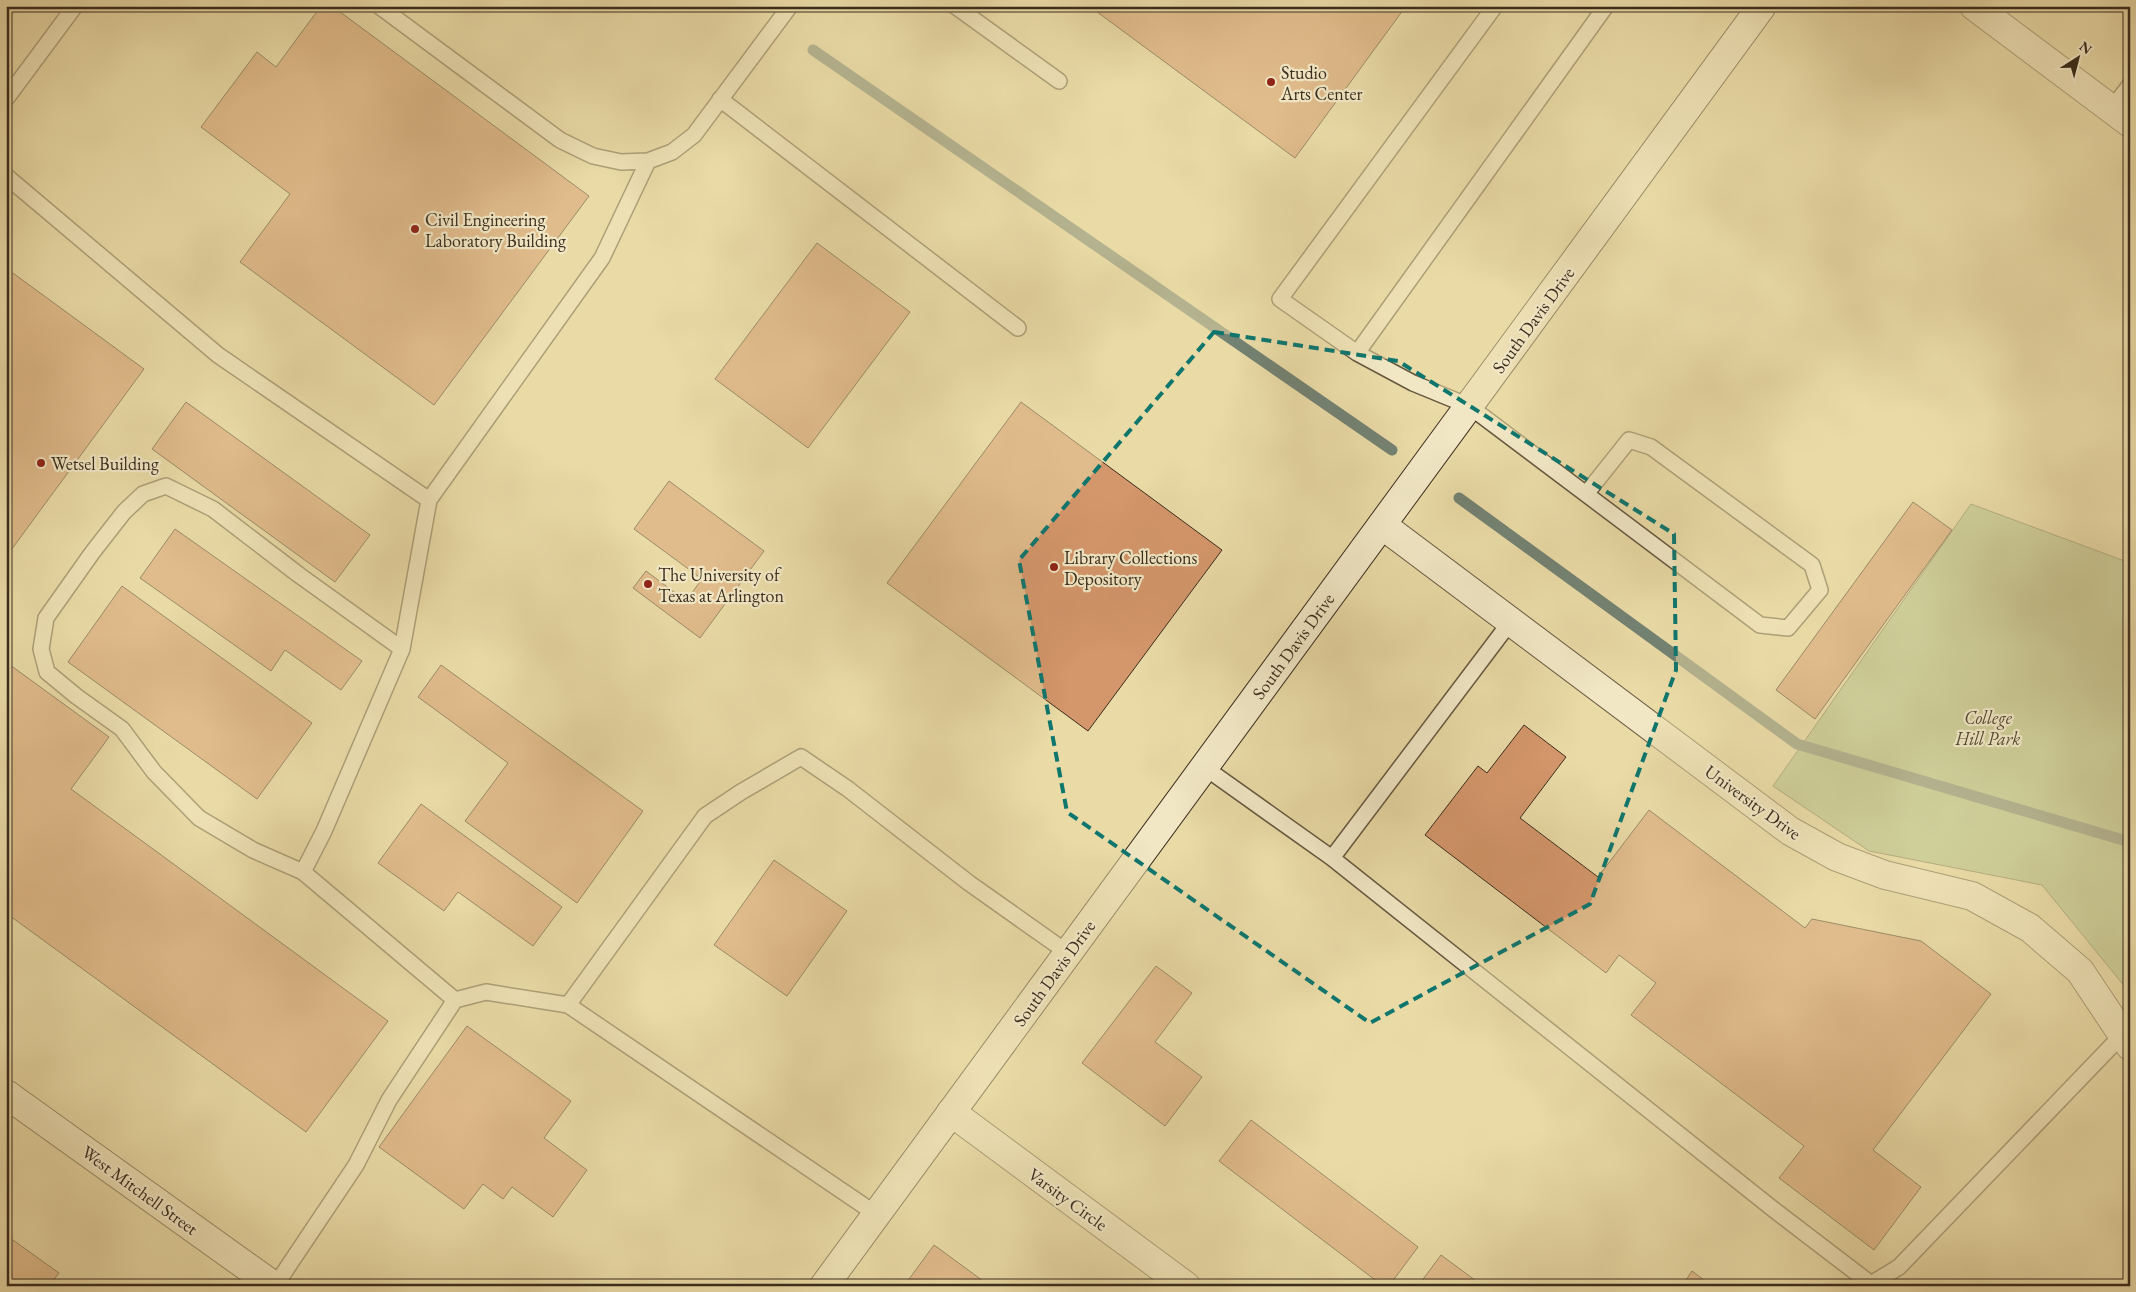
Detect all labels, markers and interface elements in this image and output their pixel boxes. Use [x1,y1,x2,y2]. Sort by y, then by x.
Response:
north arrow [2054,32,2104,82]
text: N [2076,37,2096,58]
place label: Studio Arts Center [1280,61,1363,105]
marker: Studio Arts Center [1265,76,1277,88]
place label: Civil Engineering Laboratory Building [425,208,566,252]
marker: Civil Engineering Laboratory Building [409,223,421,235]
street label: South Davis Drive [1487,262,1579,378]
place label: Wetsel Building [51,452,159,475]
marker: Wetsel Building [35,457,47,469]
place label: Library Collections Depository [1064,546,1198,590]
marker: Library Collections Depository [1048,561,1060,573]
place label: The University of Texas at Arlington [658,563,785,607]
marker: The University of Texas at Arlington [642,578,654,590]
street label: South Davis Drive [1247,588,1339,704]
park label: College Hill Park [1955,706,2020,750]
street label: University Drive [1700,759,1806,845]
street label: South Davis Drive [1008,915,1100,1031]
street label: West Mitchell Street [77,1140,203,1240]
street label: Varsity Circle [1024,1162,1112,1236]

